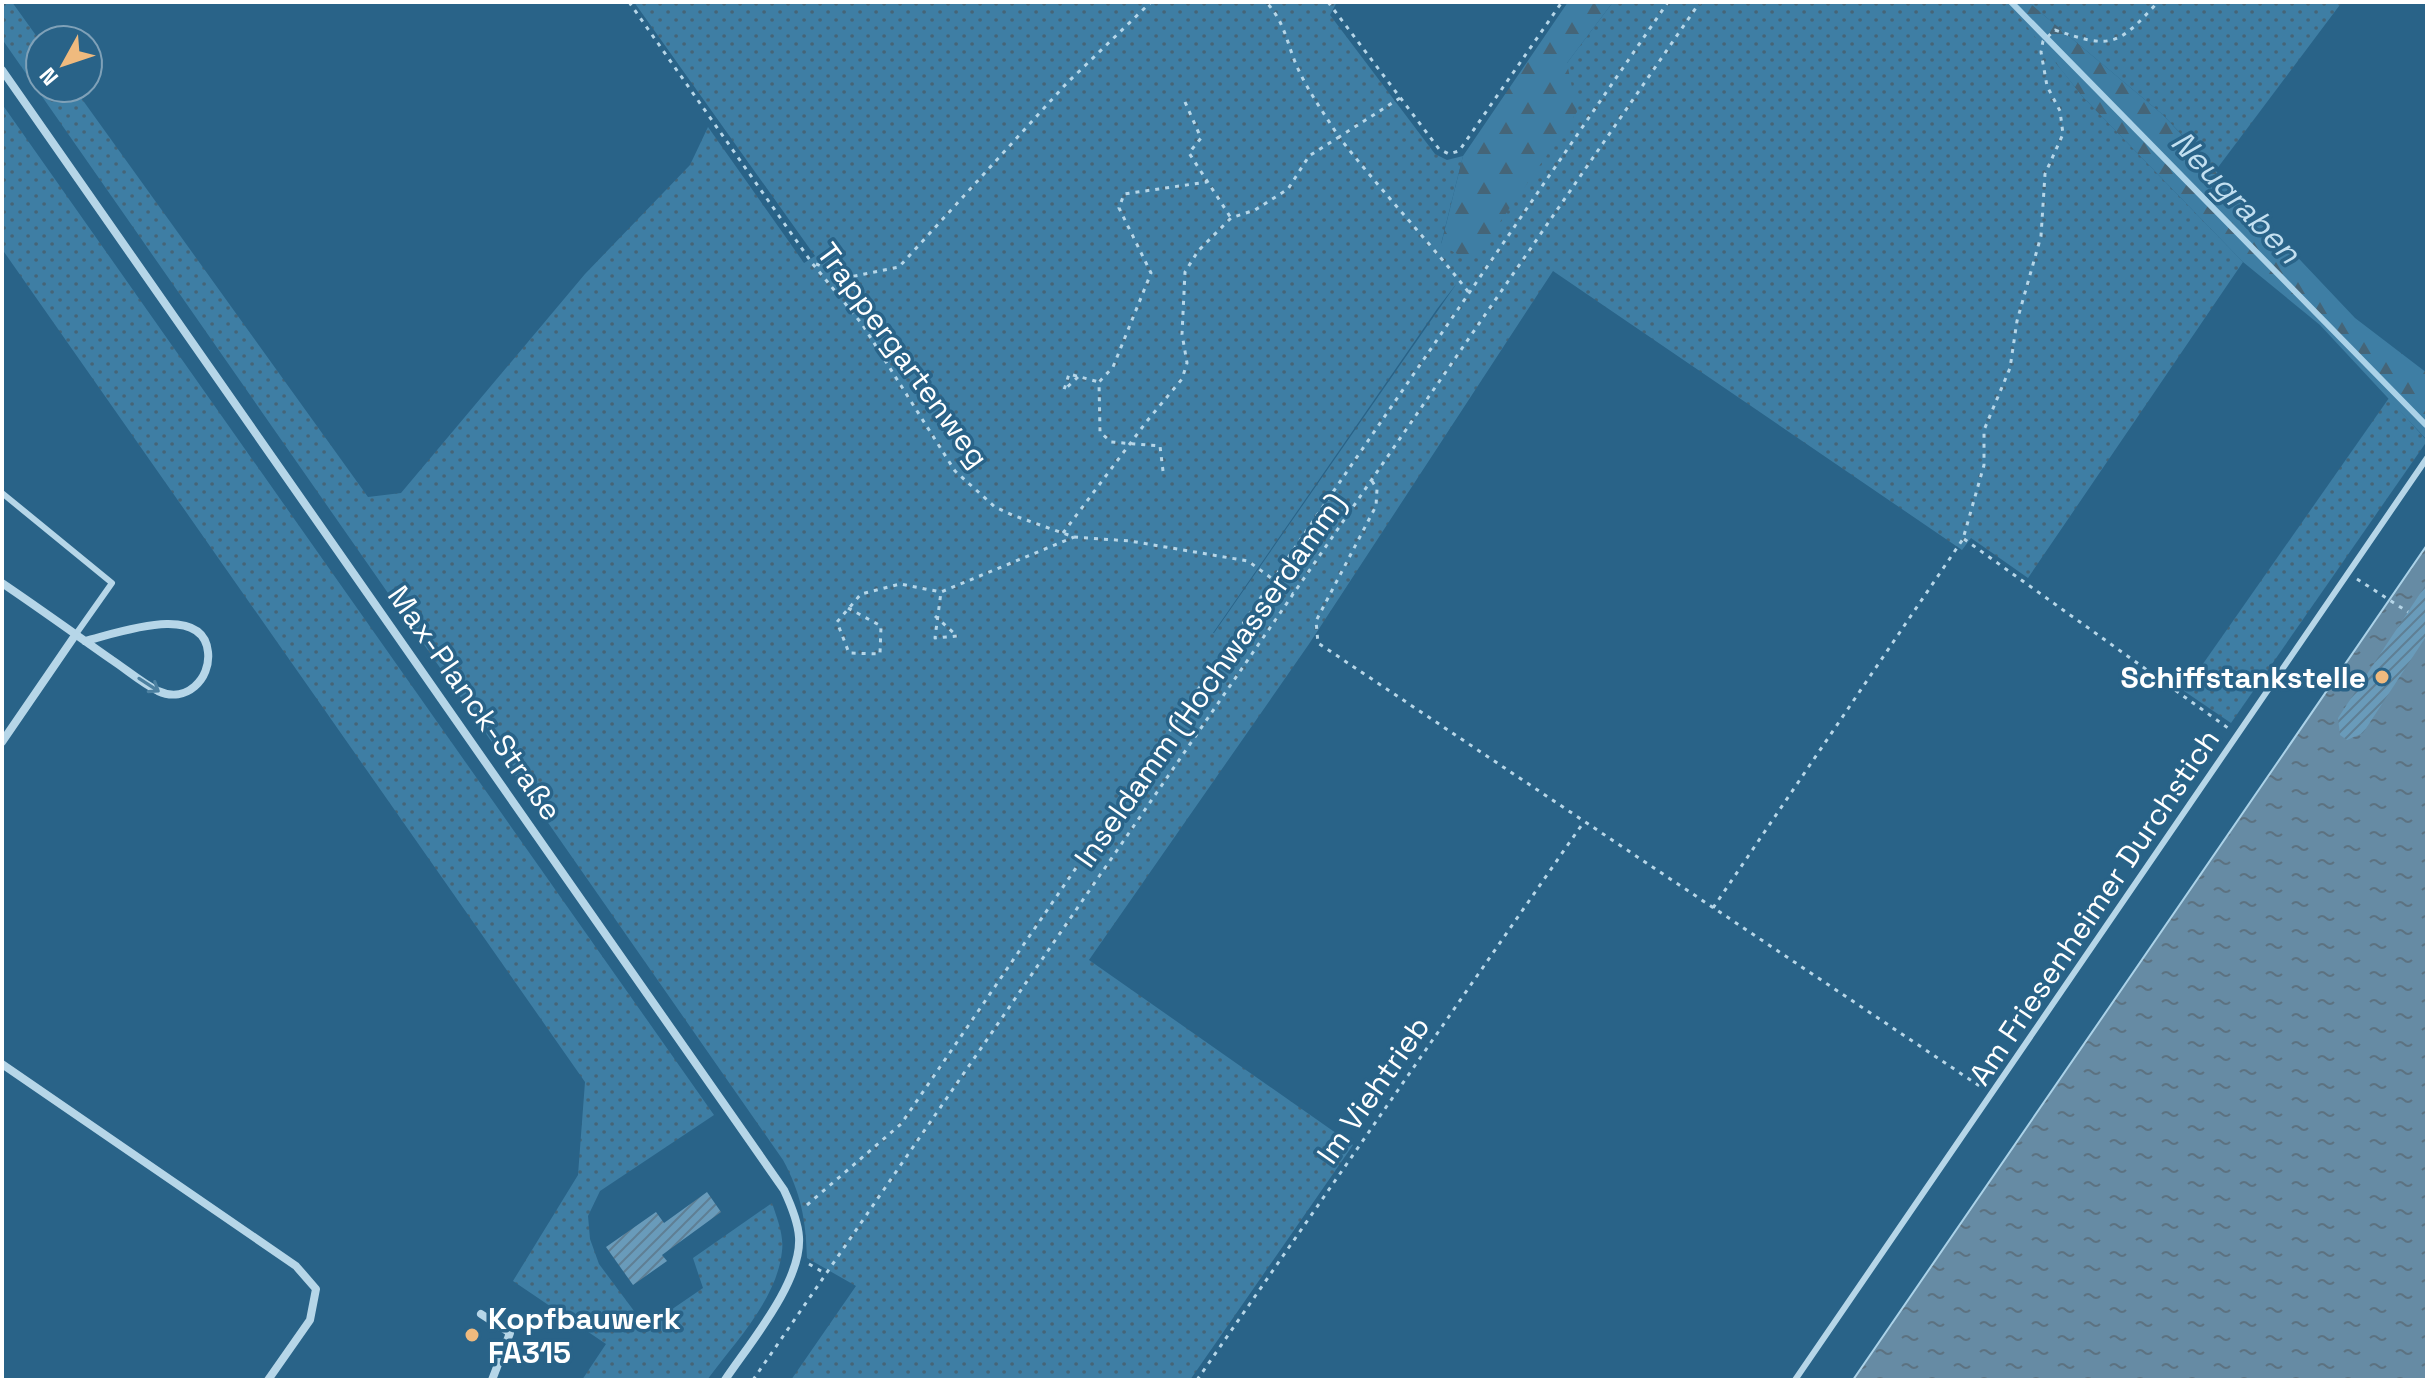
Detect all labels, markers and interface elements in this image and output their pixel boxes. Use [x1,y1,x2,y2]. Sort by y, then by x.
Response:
north arrow [24,24,104,104]
text: N [33,62,64,92]
water label: Neugraben [2163,122,2310,273]
street label: Trappergartenweg [808,235,998,475]
street label: Inseldamm (Hochwasserdamm) [1065,485,1355,875]
street label: Max-Planck-Straße [379,578,571,828]
place label: Schiffstankstelle [2120,658,2366,697]
marker: Schiffstankstelle [2373,668,2391,686]
one-way arrow [138,676,160,693]
street label: Am Friesenheimer Durchstich [1960,721,2228,1093]
street label: Im Viehtrieb [1308,1009,1438,1171]
place label: Kopfbauwerk FA315 [488,1299,681,1372]
marker: Kopfbauwerk FA315 [463,1326,481,1344]

